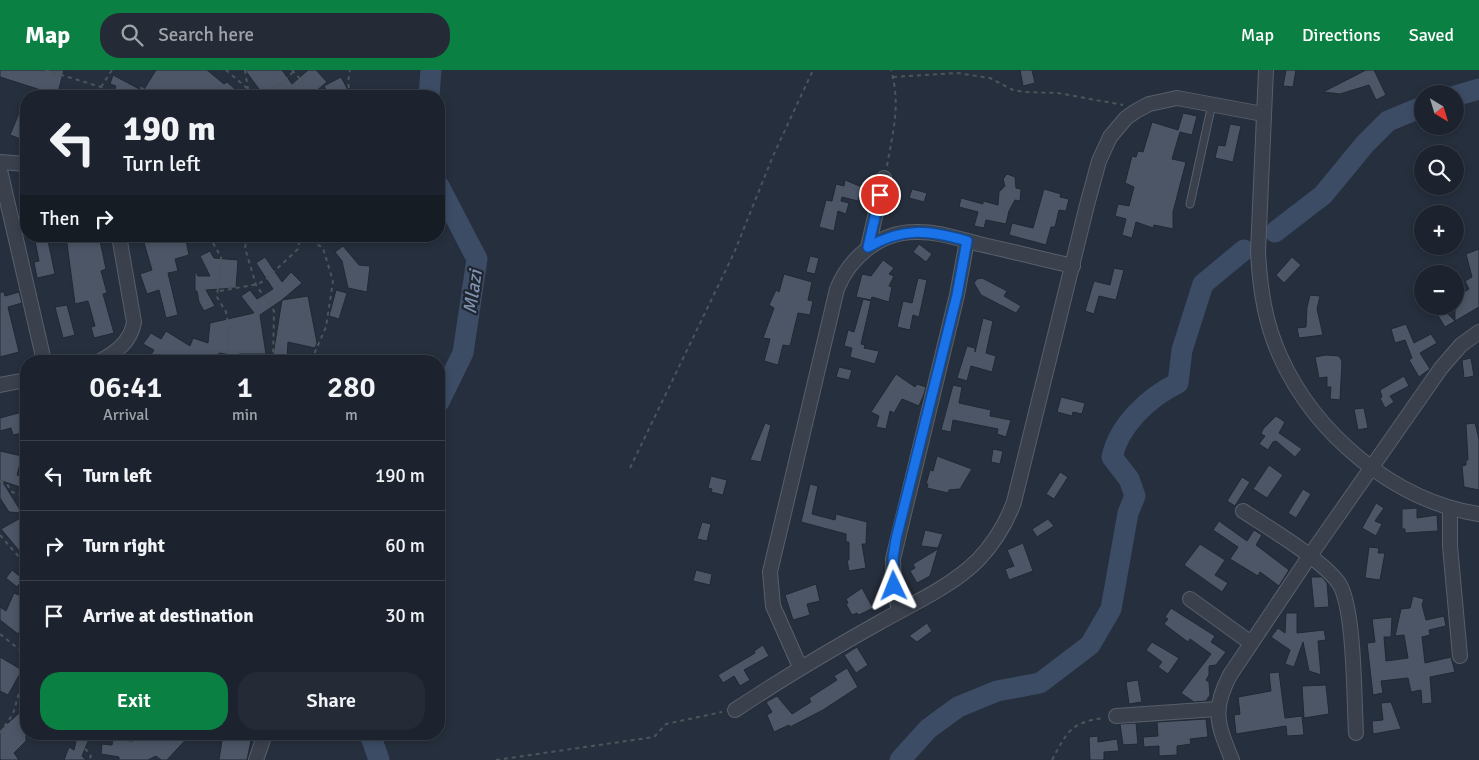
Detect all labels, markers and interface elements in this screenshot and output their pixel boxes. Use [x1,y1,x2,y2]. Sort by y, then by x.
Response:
search box [100,13,450,58]
text: Map [25,20,70,50]
icon: search [118,21,146,49]
text: Search here [158,23,254,47]
text: Map [1241,24,1274,46]
text: Directions [1302,24,1381,46]
text: Saved [1409,24,1454,46]
north arrow [1414,85,1464,135]
map controls [1414,85,1464,315]
text: 190 m [123,107,216,150]
icon: left [40,110,105,175]
button: search [1414,145,1464,195]
text: Turn left [123,150,201,177]
pin [859,174,901,216]
icon: arrive [866,181,894,209]
icon: right [90,205,118,233]
button: + [1414,205,1464,255]
text: Then [40,207,80,231]
button: − [1414,265,1464,315]
water label: Mlazi [458,267,488,316]
text: 06:41 [89,369,163,406]
text: 1 [237,369,253,406]
text: 280 [327,369,376,406]
text: Arrival [103,405,149,425]
text: min [232,405,258,425]
text: m [345,405,358,425]
icon: left [40,462,68,490]
text: Turn left [83,464,152,488]
text: 190 m [375,464,425,488]
icon: right [40,532,68,560]
text: Turn right [83,534,165,558]
text: 60 m [385,534,425,558]
position arrow [867,559,919,611]
icon: arrive [40,602,68,630]
text: Arrive at destination [83,604,254,628]
text: 30 m [385,604,425,628]
button: Exit [40,672,228,730]
button: Share [238,672,425,730]

